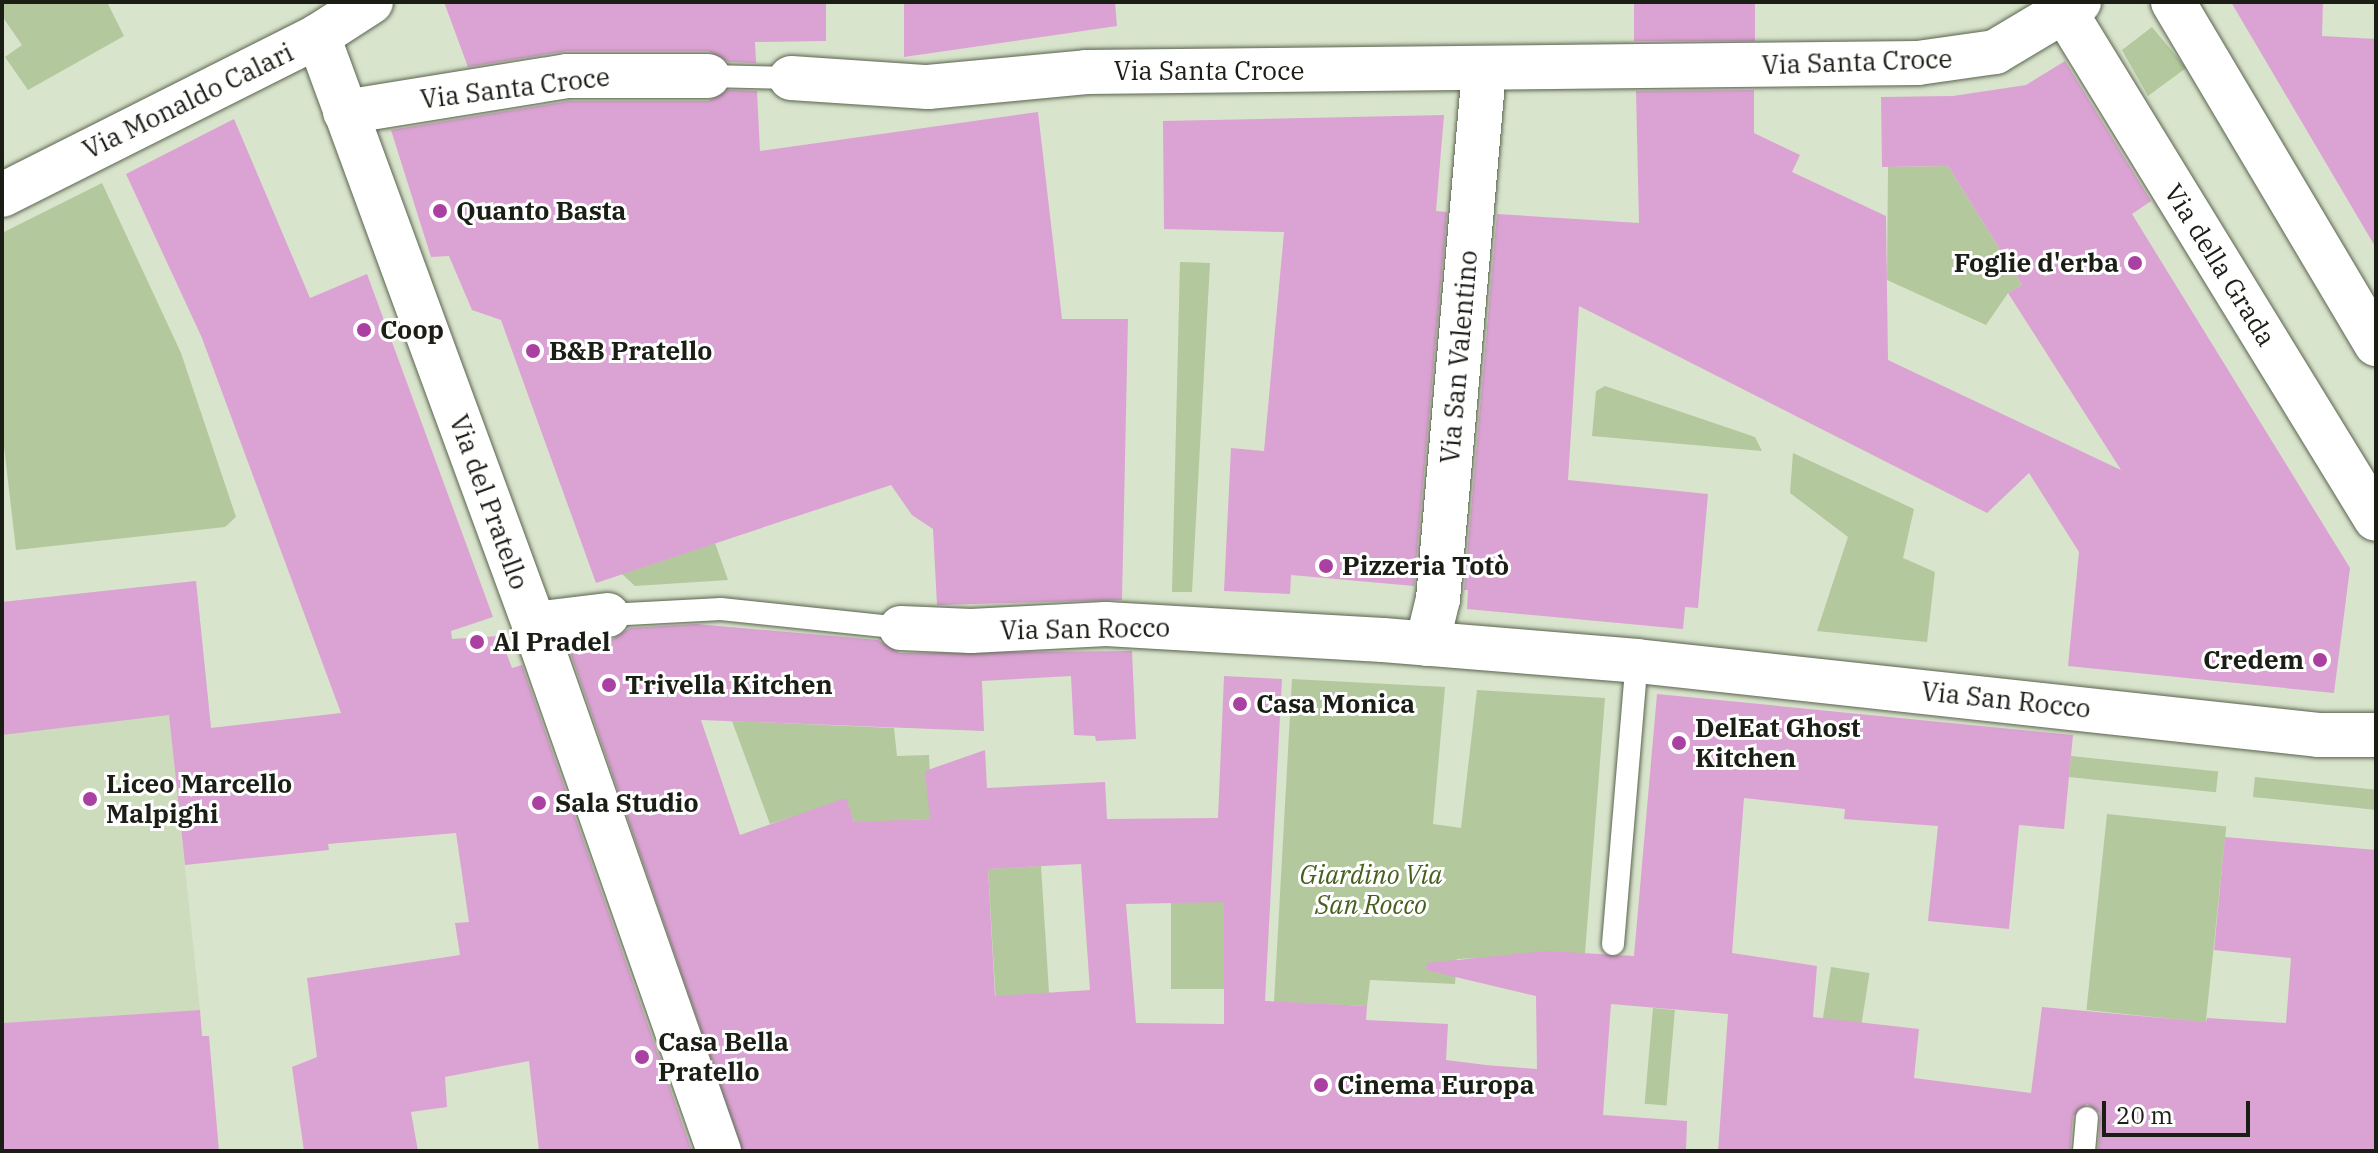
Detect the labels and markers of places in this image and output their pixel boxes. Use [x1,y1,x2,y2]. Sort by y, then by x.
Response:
place label: Quanto Basta [456,195,626,227]
marker: Quanto Basta [431,202,449,220]
place label: Foglie d'erba [1954,247,2119,279]
marker: Foglie d'erba [2126,254,2144,272]
place label: Coop [380,314,444,346]
marker: Coop [355,321,373,339]
place label: B&B Pratello [549,335,712,367]
marker: B&B Pratello [524,342,542,360]
place label: Pizzeria Totò [1342,550,1509,582]
marker: Pizzeria Totò [1317,557,1335,575]
place label: Al Pradel [493,626,610,658]
marker: Al Pradel [468,633,486,651]
place label: Credem [2203,644,2304,676]
marker: Credem [2311,651,2329,669]
place label: Trivella Kitchen [625,669,833,701]
marker: Trivella Kitchen [600,676,618,694]
place label: Casa Monica [1256,688,1415,720]
marker: Casa Monica [1231,695,1249,713]
place label: DelEat Ghost Kitchen [1695,712,1860,774]
marker: DelEat Ghost Kitchen [1670,734,1688,752]
place label: Liceo Marcello Malpighi [106,768,292,830]
place label: Sala Studio [555,787,699,819]
marker: Liceo Marcello Malpighi [81,790,99,808]
marker: Sala Studio [530,794,548,812]
place label: Casa Bella Pratello [658,1026,789,1088]
marker: Casa Bella Pratello [633,1048,651,1066]
place label: Cinema Europa [1337,1069,1534,1101]
marker: Cinema Europa [1312,1076,1330,1094]

